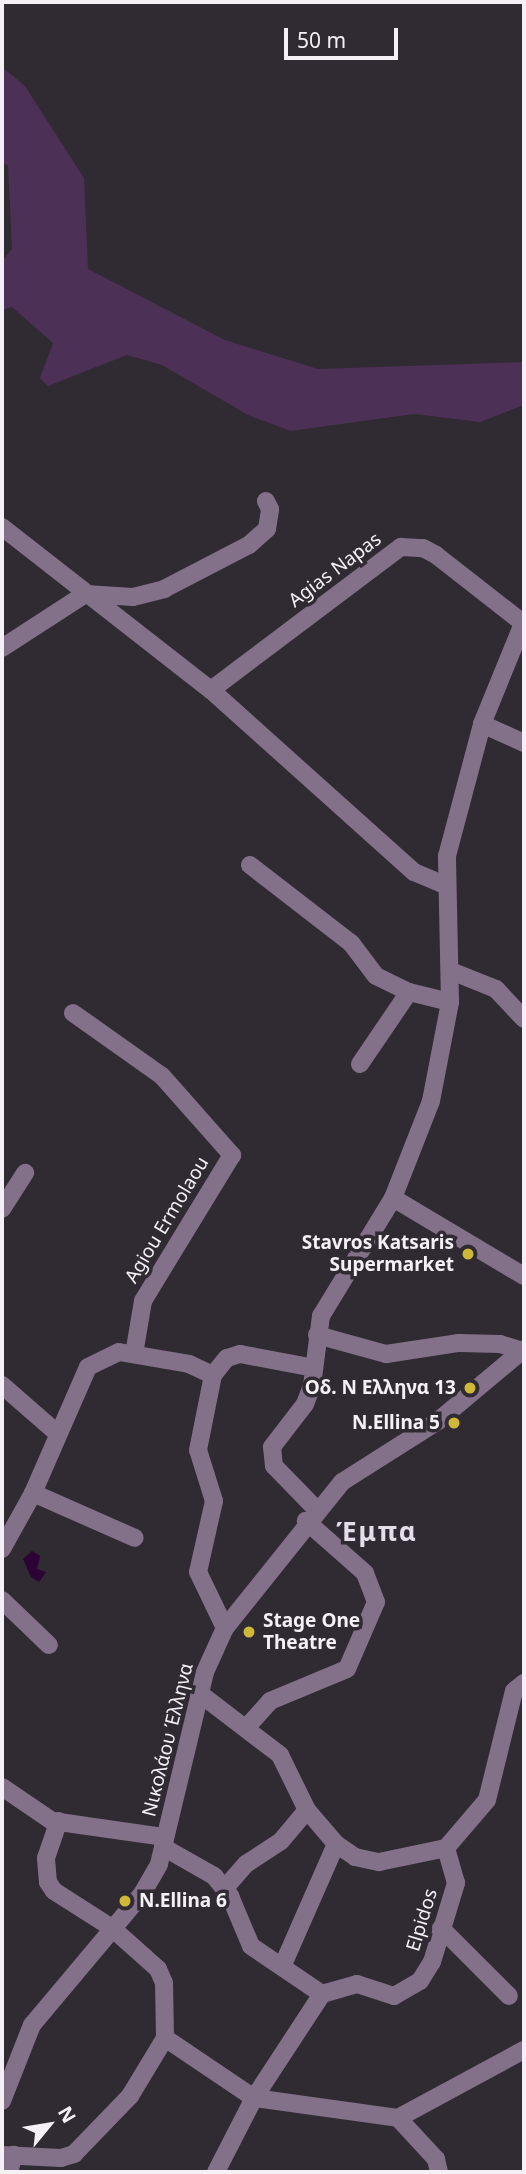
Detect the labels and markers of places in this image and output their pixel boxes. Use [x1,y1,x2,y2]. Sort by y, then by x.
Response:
place label: Stavros Katsaris Supermarket [302,1232,454,1276]
marker: Stavros Katsaris Supermarket [460,1246,476,1262]
place label: Οδ. Ν Ελληνα 13 [305,1377,456,1399]
marker: Οδ. Ν Ελληνα 13 [462,1380,478,1396]
place label: N.Ellina 5 [352,1412,440,1434]
marker: N.Ellina 5 [446,1415,462,1431]
place label: Stage One Theatre [263,1610,360,1654]
marker: Stage One Theatre [241,1624,257,1640]
place label: N.Ellina 6 [139,1890,227,1912]
marker: N.Ellina 6 [117,1893,133,1909]

